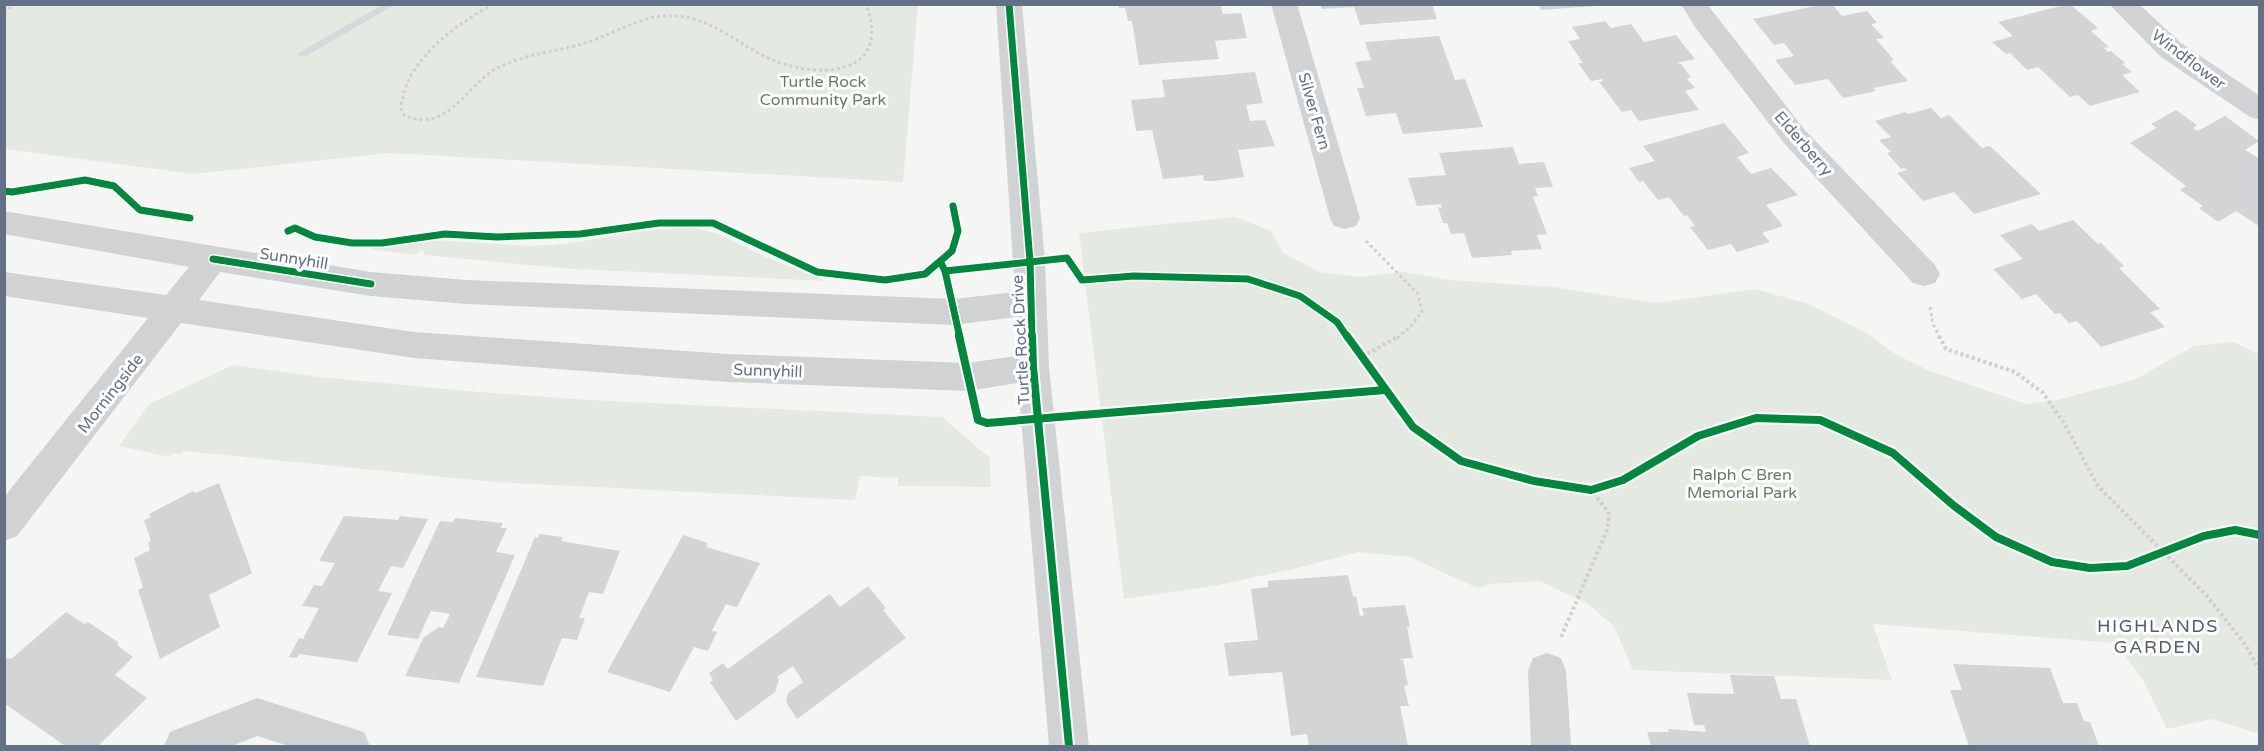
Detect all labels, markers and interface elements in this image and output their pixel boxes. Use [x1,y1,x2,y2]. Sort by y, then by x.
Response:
street label: Windflower [2147,26,2230,95]
street label: Silver Fern [1293,70,1335,152]
park label: Turtle Rock Community Park [760,72,886,110]
street label: Elderberry [1770,107,1837,181]
street label: Sunnyhill [258,244,330,274]
street label: Turtle Rock Drive [1008,275,1034,405]
street label: Morningside [74,350,148,437]
street label: Sunnyhill [733,360,803,382]
park label: Ralph C Bren Memorial Park [1687,465,1797,503]
district label: HIGHLANDS GARDEN [2097,615,2219,658]

